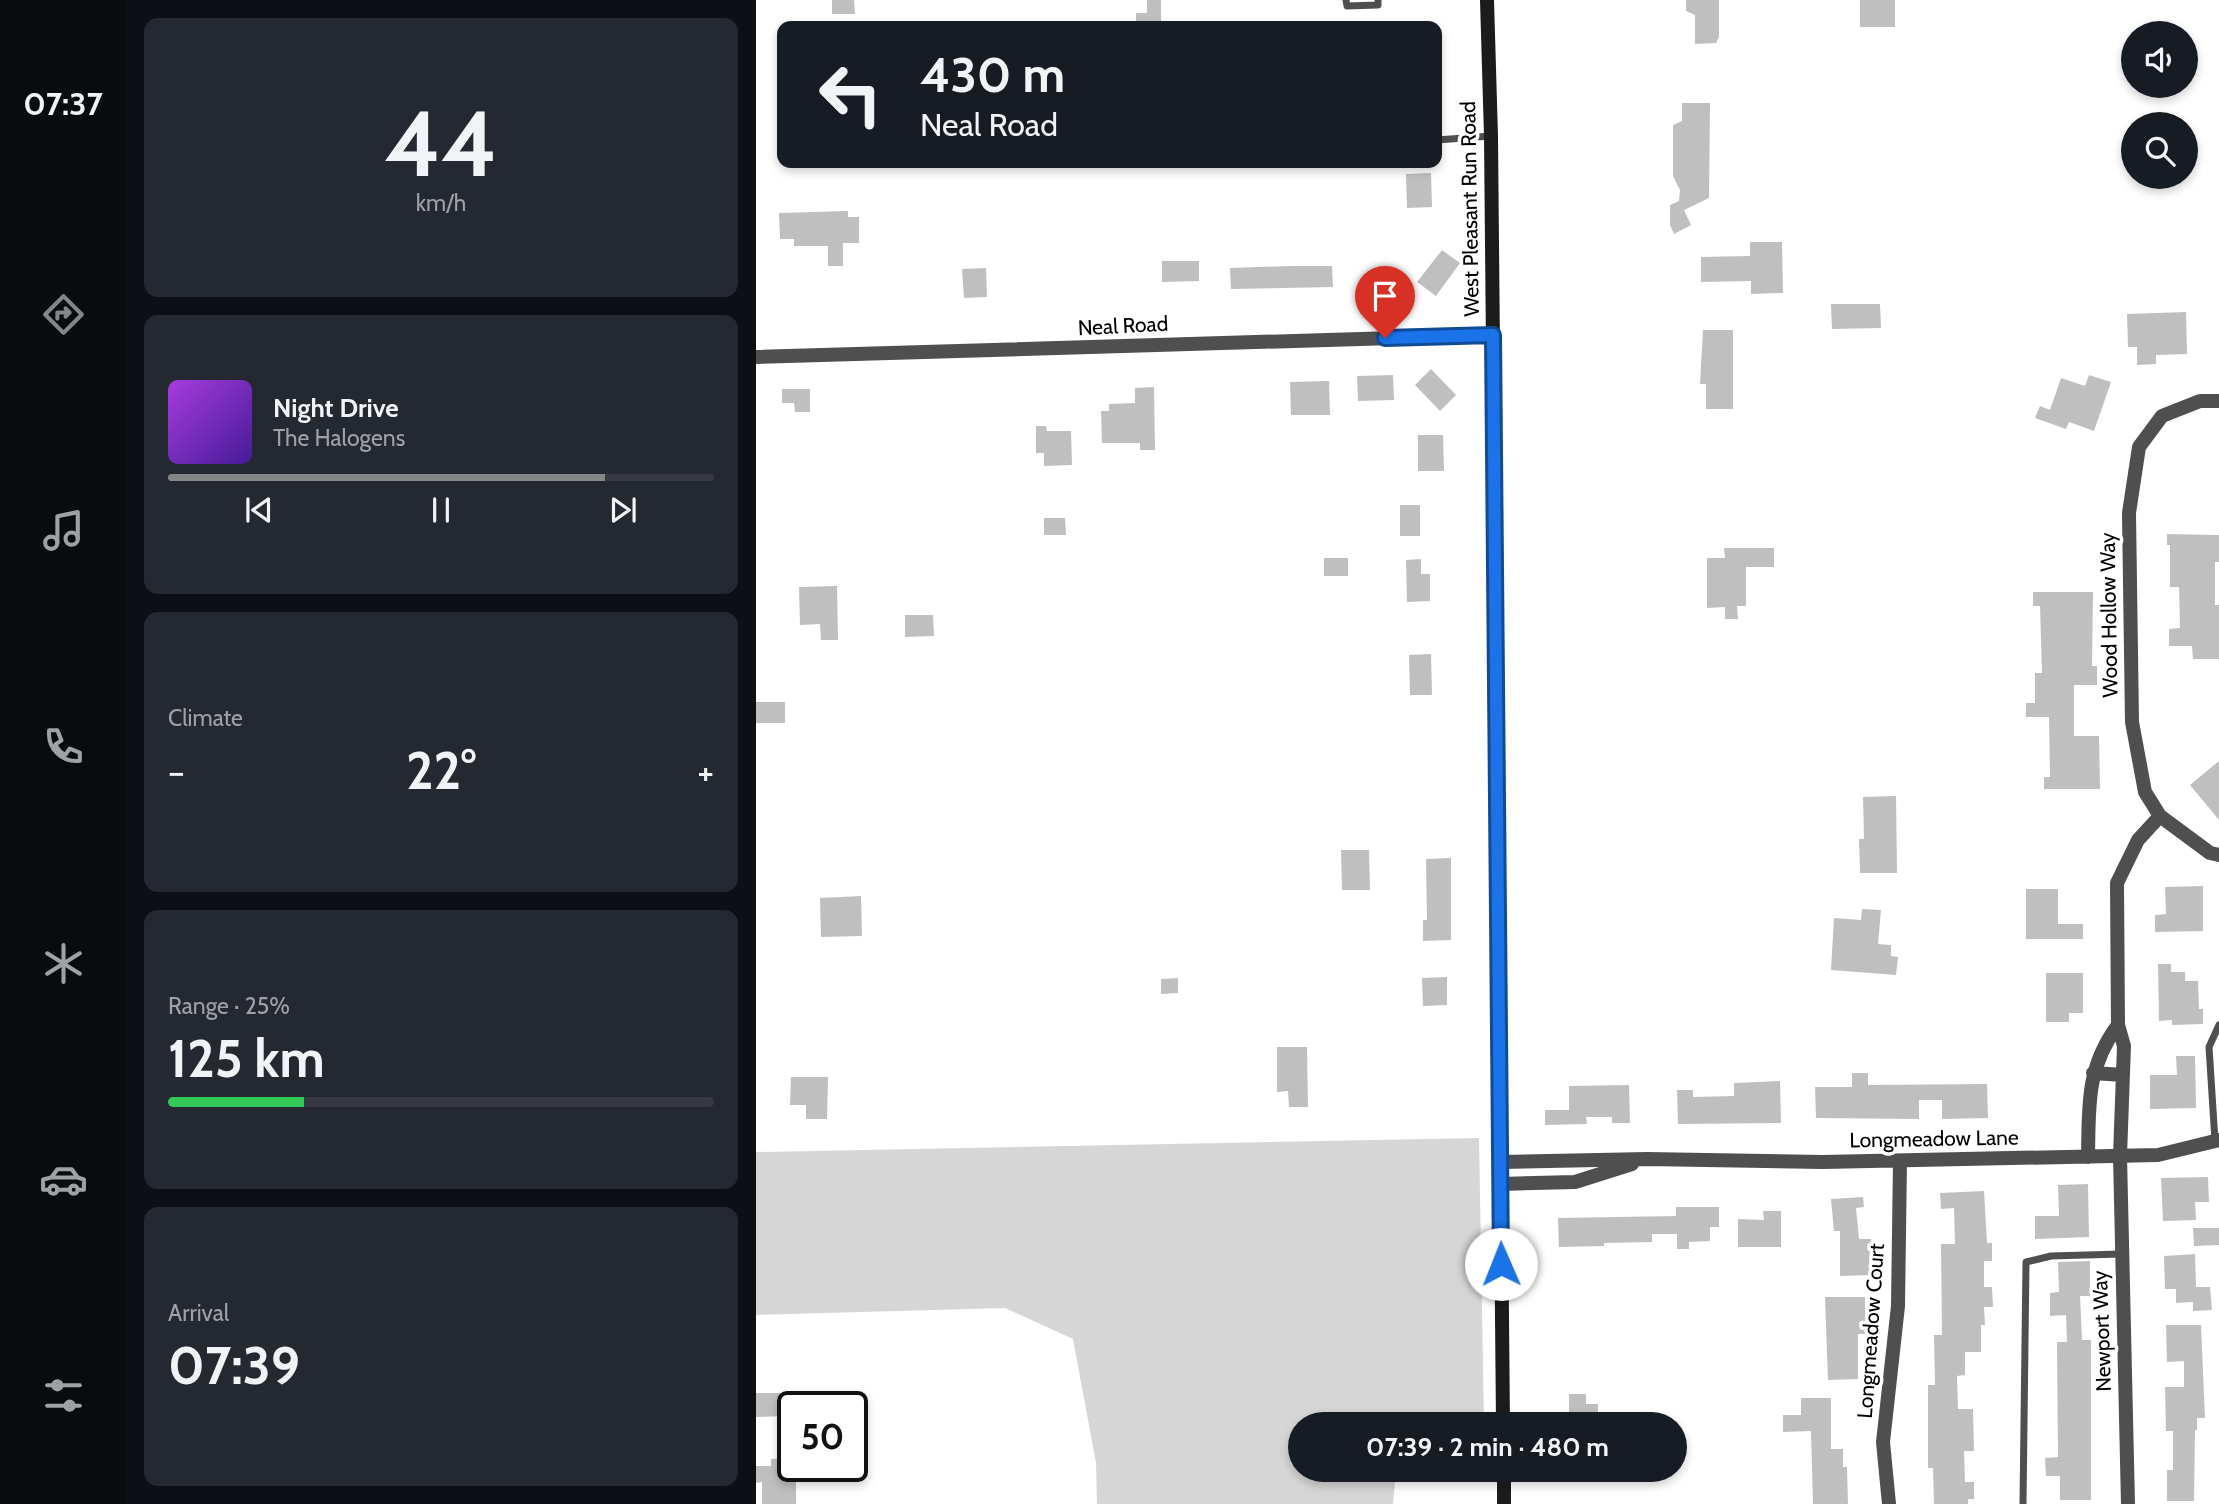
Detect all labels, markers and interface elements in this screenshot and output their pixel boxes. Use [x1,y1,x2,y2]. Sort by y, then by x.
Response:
map controls [2121,21,2198,189]
button: sound [2121,21,2198,98]
text: 430 m [920,45,1065,104]
icon: left [805,49,896,140]
text: 07:37 [23,84,103,123]
text: 44 [384,88,498,199]
street label: West Pleasant Run Road [1455,101,1484,317]
text: Neal Road [920,105,1058,144]
button: search [2121,112,2198,189]
text: km/h [416,189,466,217]
pin [1355,266,1415,338]
icon: arrive [1366,277,1404,315]
icon: directions [39,290,88,339]
street label: Neal Road [1077,311,1169,340]
text: Night Drive [273,392,399,424]
text: The Halogens [273,424,405,452]
icon: previous [240,491,278,529]
icon: pause [422,491,460,529]
icon: next [604,491,642,529]
icon: music [39,506,88,555]
street label: Wood Hollow Way [2095,532,2122,698]
text: Climate [168,704,243,732]
icon: phone [39,722,88,771]
text: 22° [406,739,476,802]
text: − [168,748,185,795]
text: + [697,748,714,795]
icon: climate [39,939,88,988]
text: Range · 25% [168,992,290,1020]
text: 125 km [168,1027,325,1090]
street label: Longmeadow Lane [1849,1125,2019,1152]
icon: car [39,1155,88,1204]
position arrow [1464,1227,1538,1301]
street label: Longmeadow Court [1852,1243,1889,1419]
street label: Newport Way [2087,1270,2116,1392]
text: Arrival [168,1299,229,1327]
text: 07:39 [168,1334,300,1397]
icon: filters [39,1371,88,1420]
speed limit sign: 50 [777,1391,868,1482]
text: 07:39 · 2 min · 480 m [1366,1431,1609,1463]

